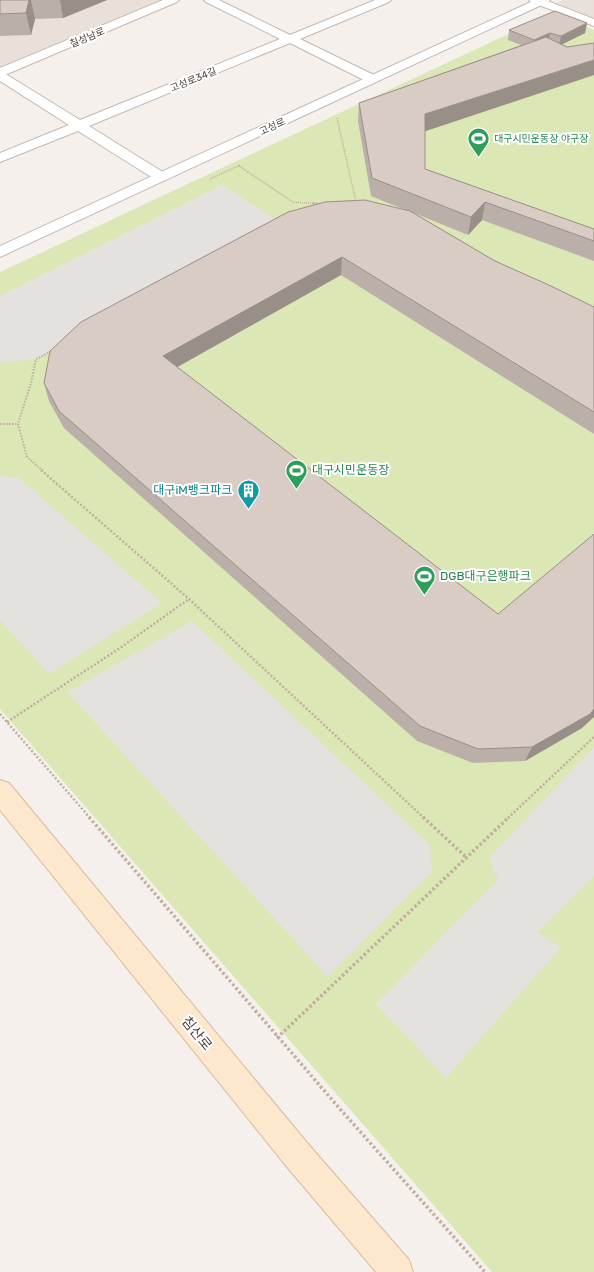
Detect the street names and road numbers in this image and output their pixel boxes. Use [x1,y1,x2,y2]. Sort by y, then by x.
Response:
street label: 칠성남로 [68,25,107,51]
street label: 고성로34길 [168,65,218,95]
street label: 고성로 [257,116,287,138]
street label: 침산로 [178,1013,215,1054]

